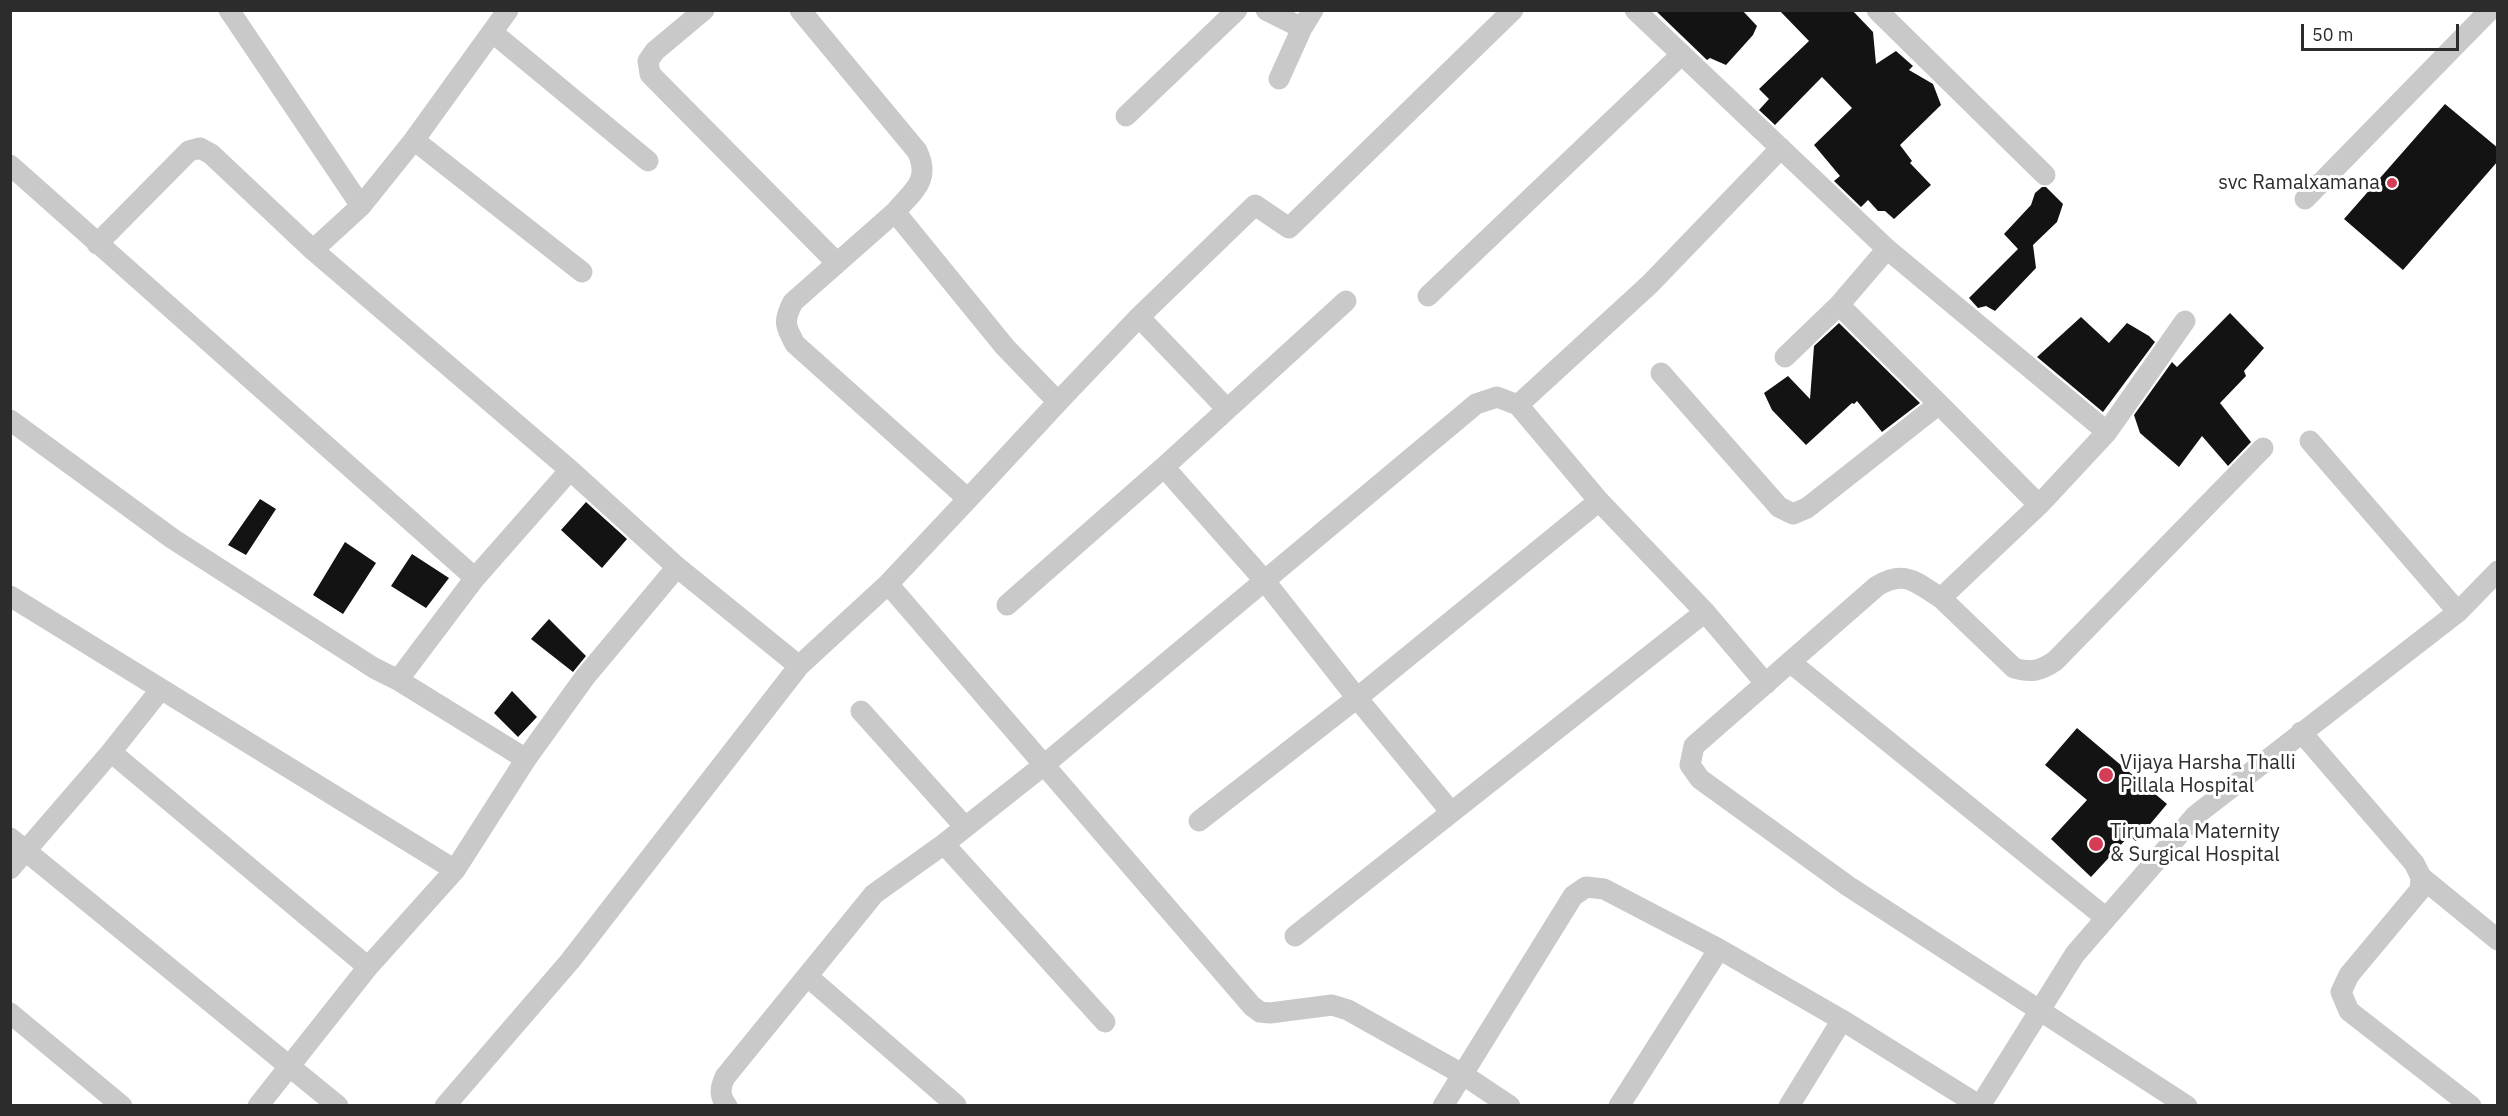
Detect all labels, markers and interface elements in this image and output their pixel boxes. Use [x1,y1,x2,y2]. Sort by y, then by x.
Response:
scale bar [2304,12,2462,50]
text: 50 m [2312,23,2354,46]
place label: svc Ramalxamana [2218,171,2380,195]
marker: svc Ramalxamana [2385,176,2399,190]
place label: Vijaya Harsha Thalli Pillala Hospital [2120,751,2296,798]
marker: Vijaya Harsha Thalli Pillala Hospital [2097,766,2115,784]
place label: Tirumala Maternity & Surgical Hospital [2110,820,2280,867]
marker: Tirumala Maternity & Surgical Hospital [2087,835,2105,853]

